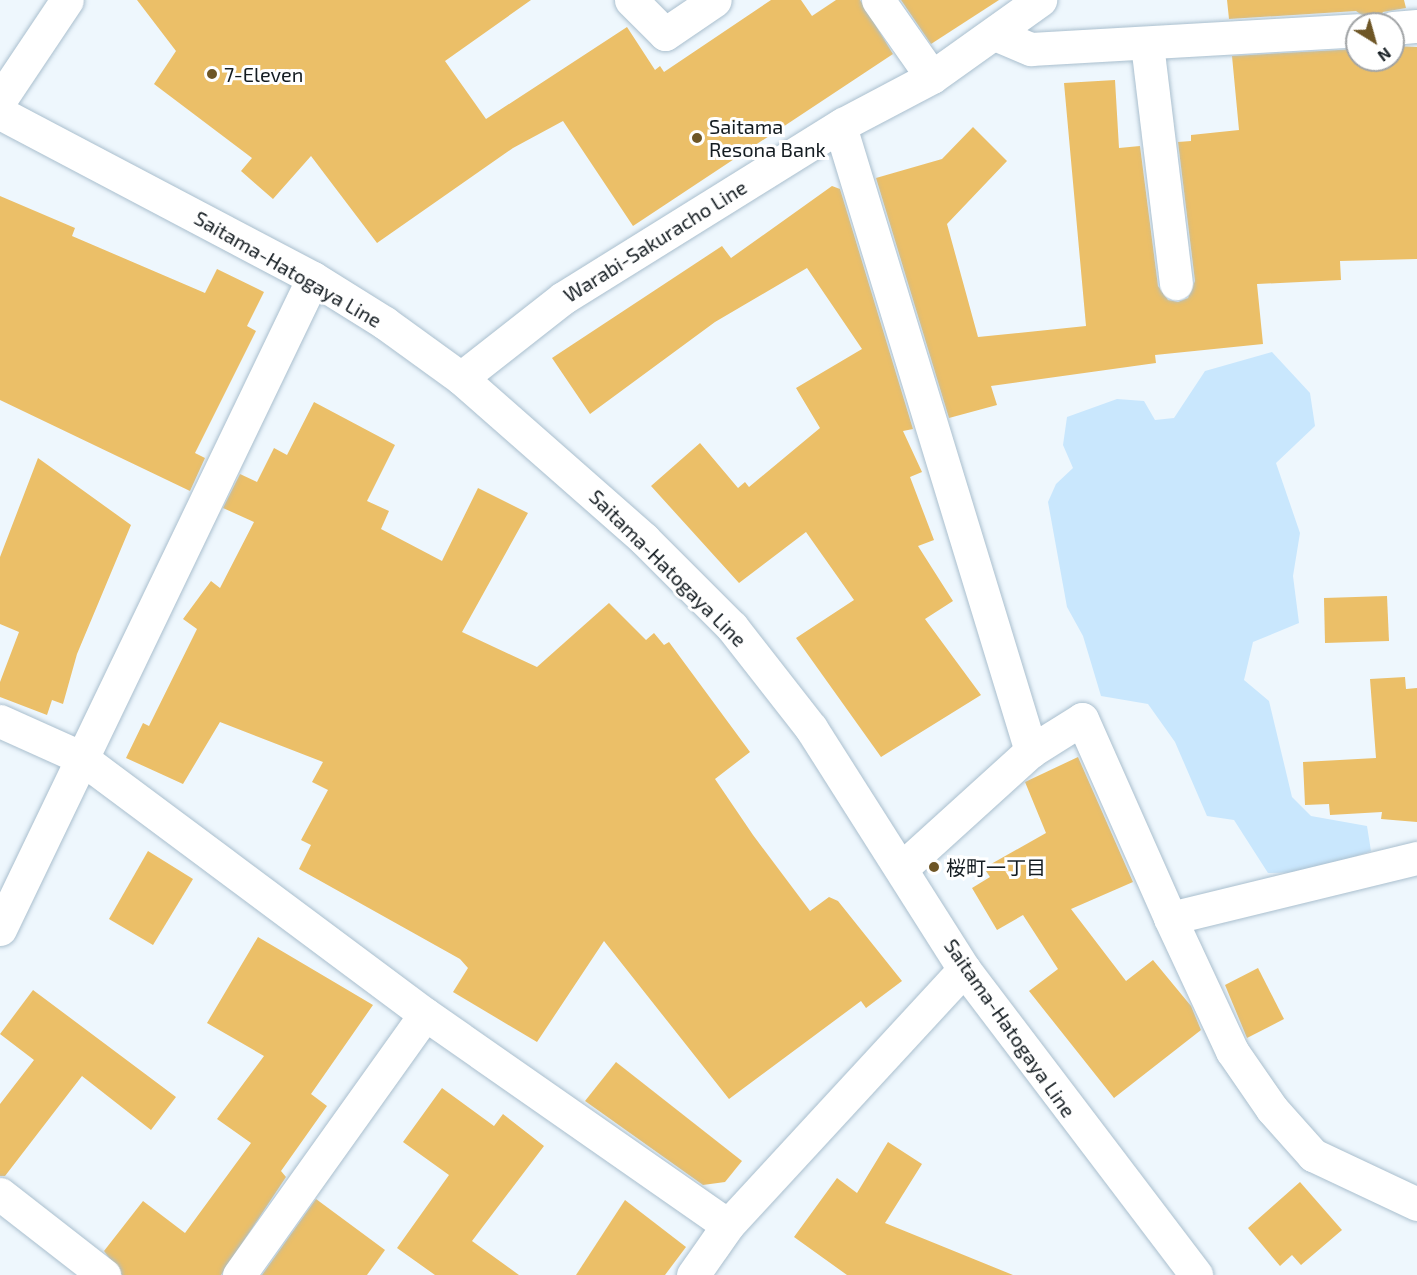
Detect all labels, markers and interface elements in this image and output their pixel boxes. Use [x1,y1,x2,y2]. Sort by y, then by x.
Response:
north arrow [1345,12,1405,72]
text: N [1375,44,1395,66]
place label: 7-Eleven [224,62,303,86]
marker: 7-Eleven [205,67,219,81]
place label: Saitama Resona Bank [709,114,826,161]
marker: Saitama Resona Bank [690,131,704,145]
street label: Warabi-Sakuracho Line [559,175,751,307]
street label: Saitama-Hatogaya Line [190,206,386,332]
street label: Saitama-Hatogaya Line [585,485,751,651]
place label: 桜町一丁目 [946,855,1046,879]
marker: 桜町一丁目 [927,860,941,874]
street label: Saitama-Hatogaya Line [939,934,1081,1122]

